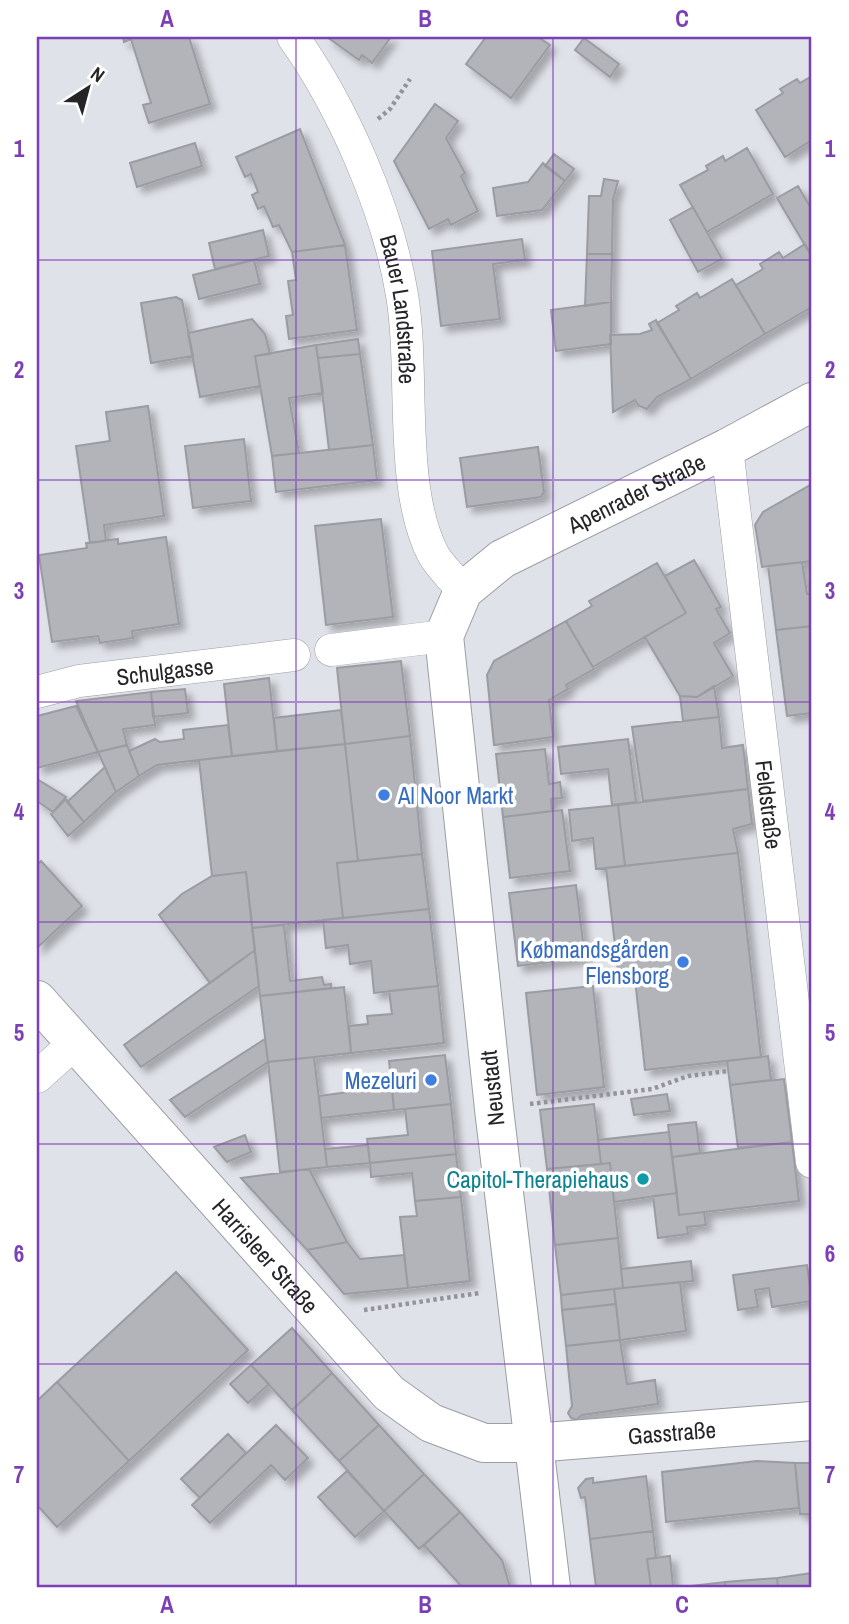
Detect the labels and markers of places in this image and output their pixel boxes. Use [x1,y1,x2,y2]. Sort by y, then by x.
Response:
place label: Al Noor Markt [397,780,513,811]
marker: Al Noor Markt [376,787,392,803]
place label: Købmandsgården Flensborg [520,934,670,991]
marker: Købmandsgården Flensborg [675,954,691,970]
place label: Mezeluri [345,1065,417,1096]
marker: Mezeluri [423,1072,439,1088]
place label: Capitol-Therapiehaus [447,1164,629,1195]
marker: Capitol-Therapiehaus [635,1171,651,1187]

